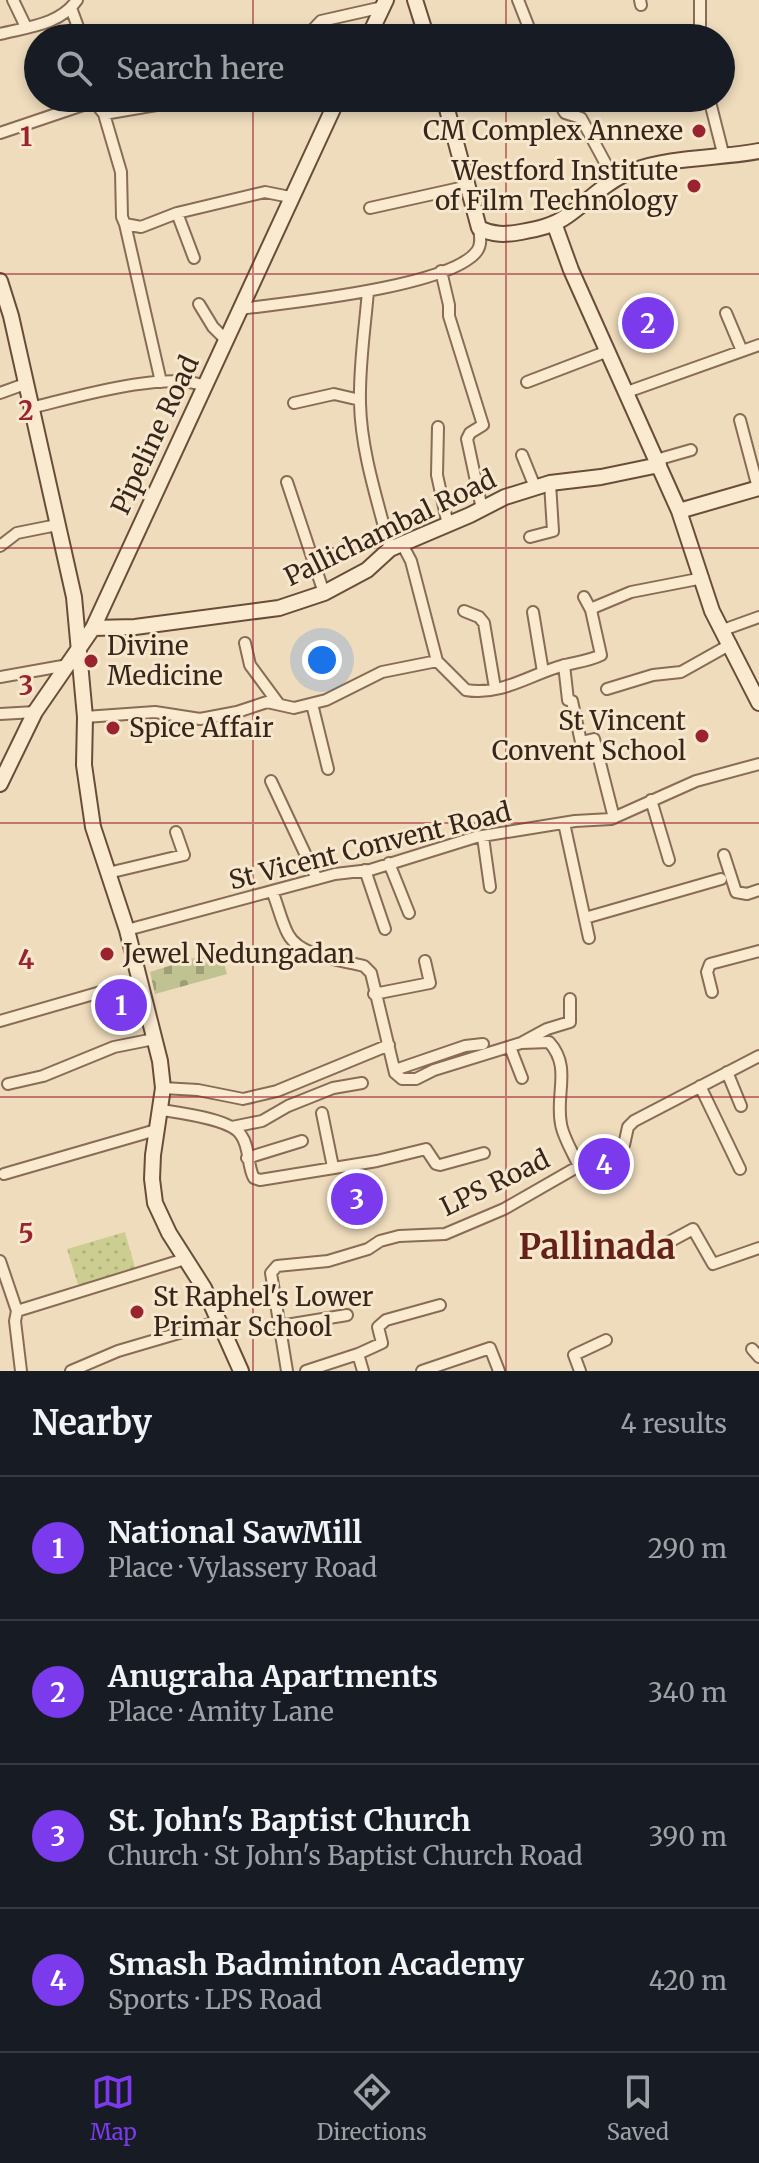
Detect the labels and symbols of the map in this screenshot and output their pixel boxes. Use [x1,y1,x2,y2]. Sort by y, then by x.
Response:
place label: CM Complex Annexe [423,114,683,147]
text: 1 [20,120,32,153]
marker: CM Complex Annexe [690,122,708,140]
place label: Westford Institute of Film Technology [435,154,679,217]
marker: Westford Institute of Film Technology [685,177,703,195]
pin: 2 [622,293,674,353]
street label: Pipeline Road [103,350,206,519]
text: 2 [18,394,34,427]
street label: Pallichambal Road [278,462,501,593]
place label: Divine Medicine [107,629,223,692]
your location [302,640,342,680]
marker: Divine Medicine [82,652,100,670]
text: 3 [19,669,33,702]
place label: St Vincent Convent School [492,704,686,767]
place label: Spice Affair [129,711,274,744]
marker: Spice Affair [104,719,122,737]
marker: St Vincent Convent School [693,727,711,745]
street label: St Vicent Convent Road [226,794,515,897]
place label: Jewel Nedungadan [122,937,355,970]
text: 4 [18,943,35,976]
marker: Jewel Nedungadan [98,945,116,963]
pin: 1 [95,975,147,1035]
pin: 4 [578,1134,630,1194]
street label: LPS Road [435,1142,555,1223]
pin: 3 [331,1169,383,1229]
text: 5 [18,1217,34,1250]
district label: Pallinada [519,1226,675,1268]
place label: St Raphel's Lower Primar School [153,1280,374,1343]
marker: St Raphel's Lower Primar School [128,1303,146,1321]

